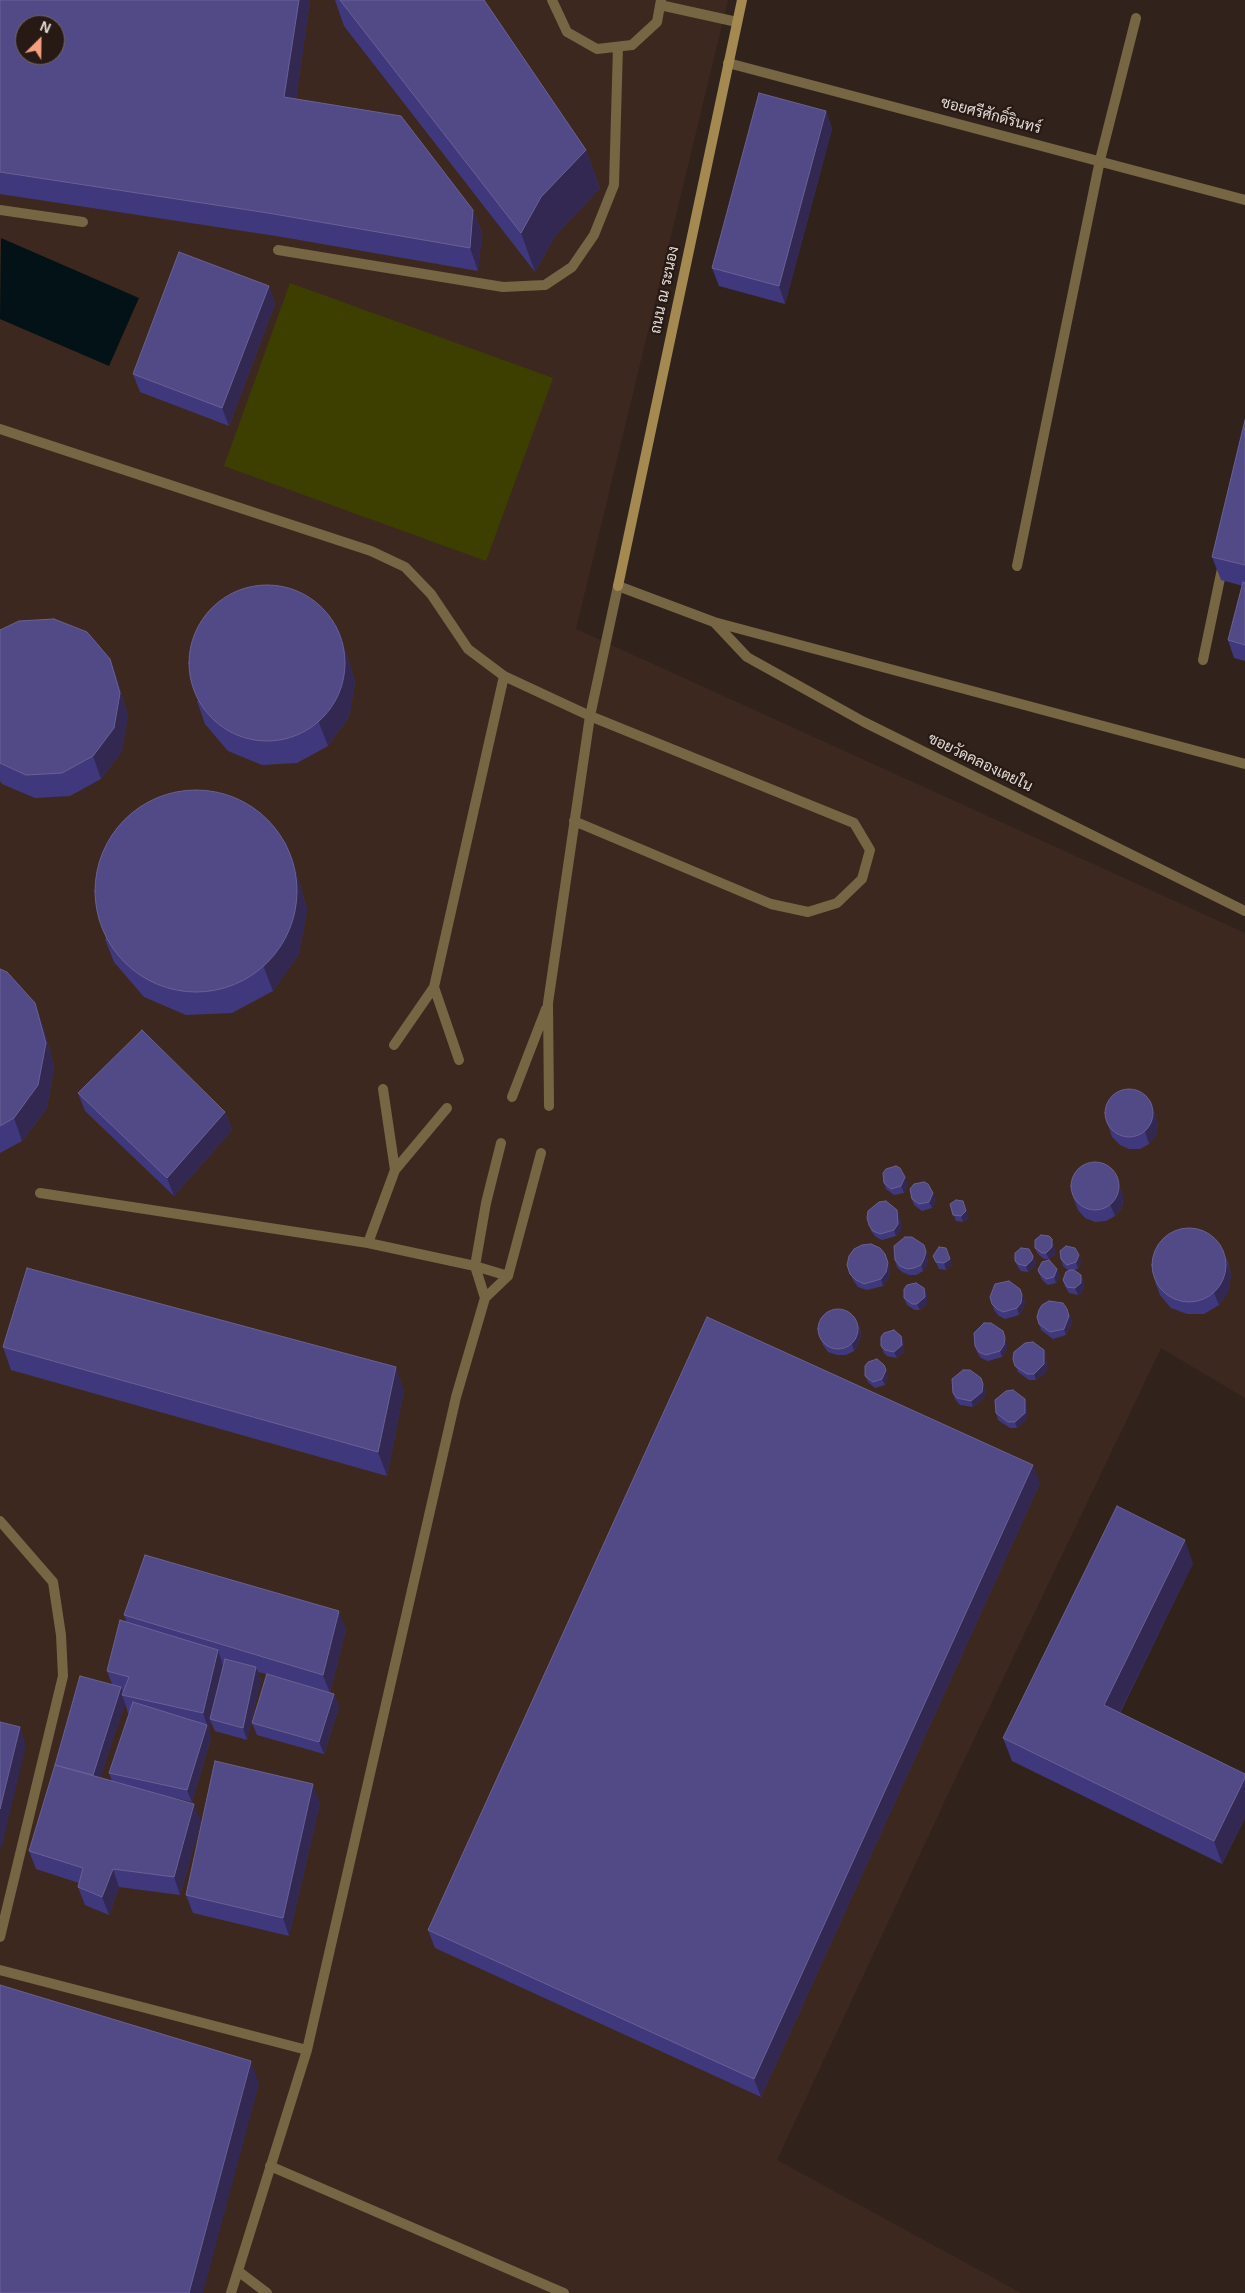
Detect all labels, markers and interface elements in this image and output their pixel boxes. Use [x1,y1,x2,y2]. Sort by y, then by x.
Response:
north arrow [15,15,65,65]
text: N [38,18,53,36]
street label: ซอยศรีศักดิ์รินทร์ [939,94,1043,138]
street label: ถนน ณ ระนอง [647,245,683,335]
street label: ซอยวัดคลองเตยใน [925,730,1035,796]

